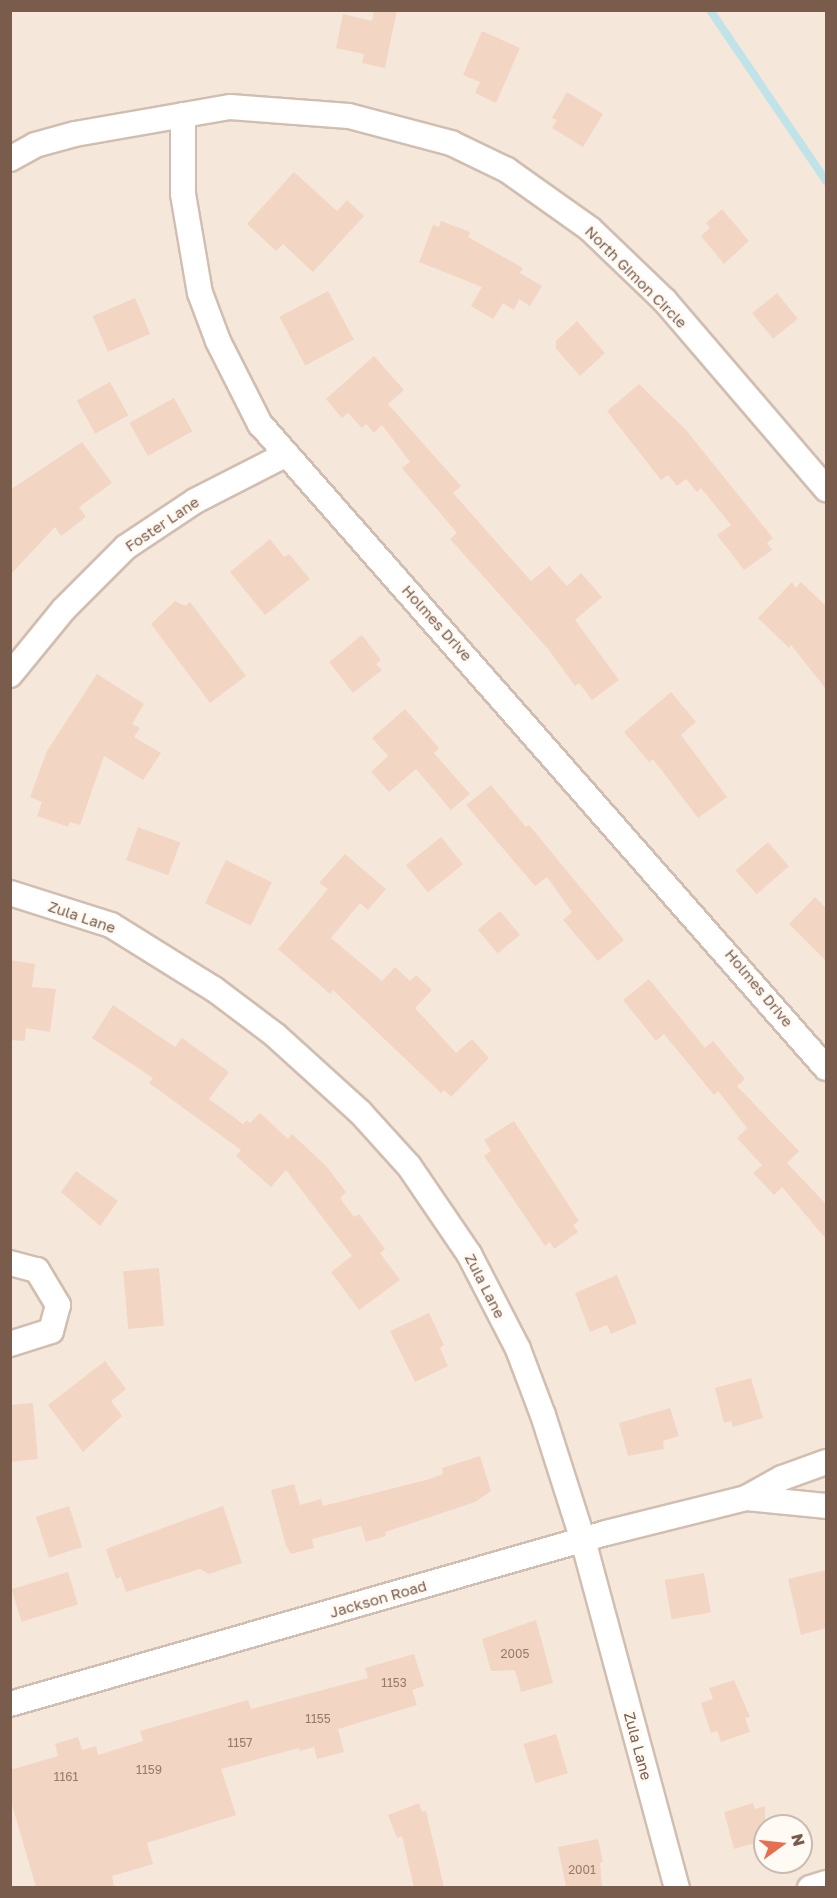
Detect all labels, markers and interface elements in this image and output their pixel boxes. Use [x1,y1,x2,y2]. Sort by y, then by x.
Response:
street label: North Gimon Circle [581,222,691,332]
street label: Foster Lane [122,493,202,555]
street label: Holmes Drive [398,581,476,665]
street label: Zula Lane [46,897,118,937]
street label: Holmes Drive [721,945,797,1031]
street label: Zula Lane [461,1251,509,1321]
street label: Jackson Road [327,1577,429,1621]
house number: 2005 [501,1647,529,1661]
house number: 1153 [381,1676,407,1690]
street label: Zula Lane [620,1710,656,1782]
house number: 1155 [305,1712,331,1726]
house number: 1157 [228,1736,252,1750]
house number: 1159 [136,1763,162,1777]
house number: 1161 [54,1770,78,1784]
north arrow [753,1814,813,1874]
text: N [787,1831,810,1848]
house number: 2001 [568,1863,596,1877]

